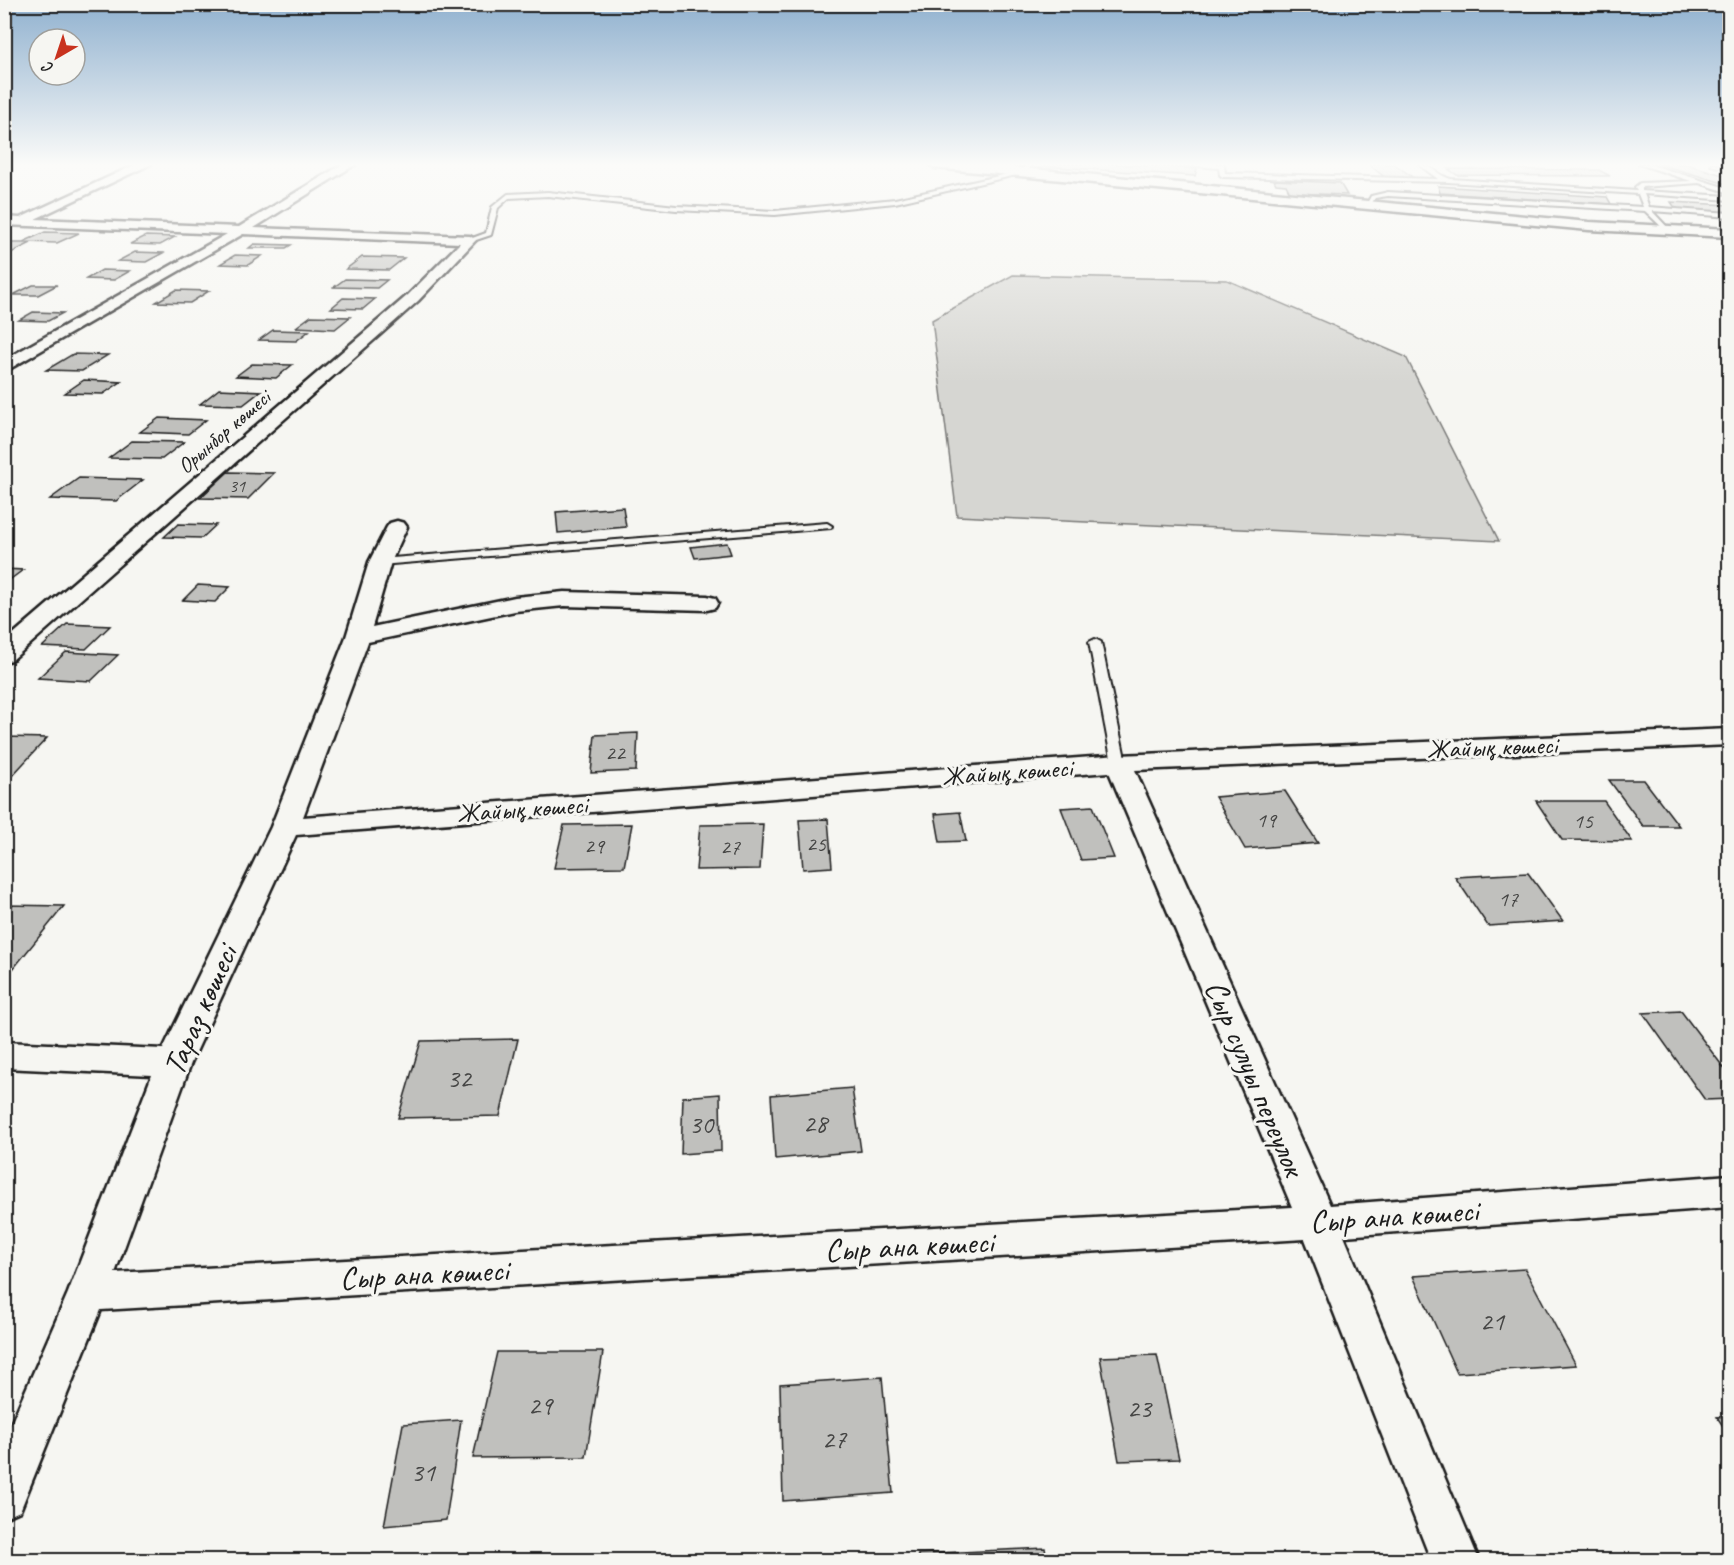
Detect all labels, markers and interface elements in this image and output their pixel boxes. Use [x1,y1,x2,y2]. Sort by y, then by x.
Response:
north arrow [27,27,87,87]
text: С [37,56,58,78]
street label: Орынбор көшесі [172,382,279,480]
house number: 31 [229,475,246,497]
street label: Жайық көшесі [1426,728,1561,766]
house number: 22 [605,739,627,767]
street label: Жайық көшесі [941,751,1076,793]
street label: Жайық көшесі [456,788,591,830]
house number: 19 [1256,806,1278,834]
house number: 15 [1573,807,1594,835]
house number: 25 [806,830,827,858]
house number: 29 [584,832,606,860]
house number: 27 [720,833,741,861]
house number: 17 [1498,885,1519,913]
street label: Тараз көшесі [153,935,248,1081]
street label: Сыр сулуы переулок [1195,974,1316,1185]
house number: 32 [447,1061,473,1095]
house number: 28 [803,1106,830,1140]
house number: 30 [689,1107,715,1141]
street label: Сыр ана көшесі [1308,1189,1484,1242]
street label: Сыр ана көшесі [824,1221,998,1271]
street label: Сыр ана көшесі [339,1249,513,1299]
house number: 21 [1480,1304,1506,1338]
house number: 29 [528,1388,554,1422]
house number: 23 [1127,1391,1153,1425]
house number: 27 [822,1422,848,1456]
house number: 31 [411,1455,437,1489]

